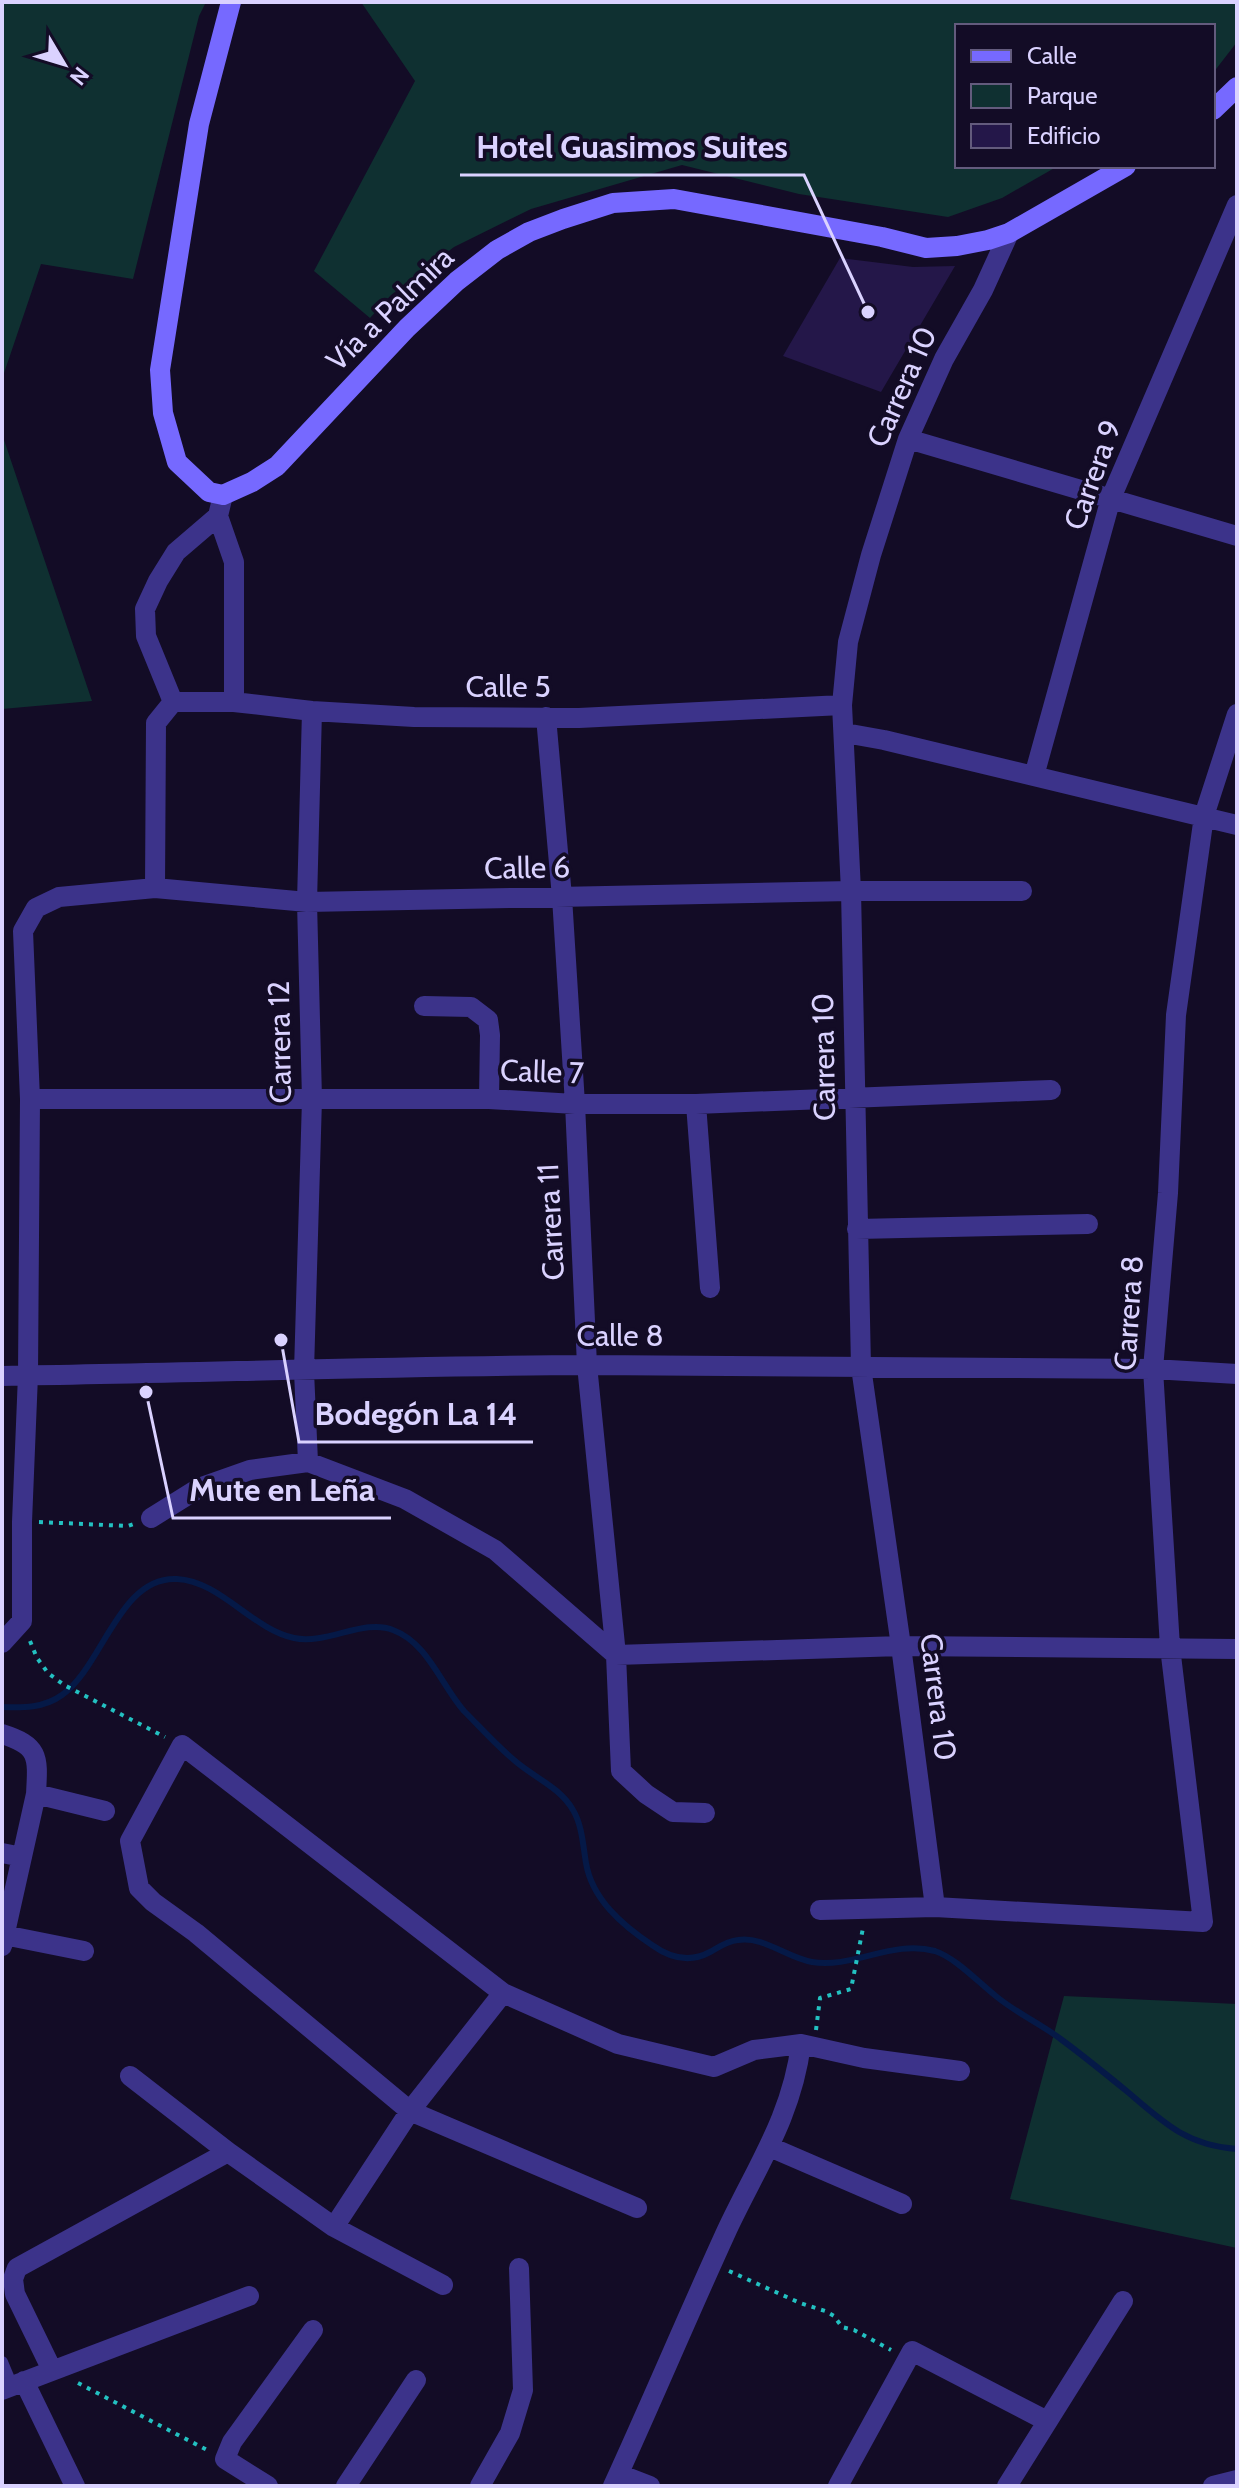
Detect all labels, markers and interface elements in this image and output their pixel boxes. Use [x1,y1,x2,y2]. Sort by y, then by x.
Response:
north arrow [24,24,104,104]
legend [955,24,1215,168]
text: Calle [1027,41,1077,70]
text: N [64,62,95,90]
text: Parque [1027,81,1097,110]
callout: Hotel Guasimos Suites [460,119,804,175]
text: Edificio [1027,121,1101,150]
text: Hotel Guasimos Suites [476,127,788,166]
street label: Vía a Palmira [318,238,462,379]
street label: Carrera 10 [859,321,944,453]
street label: Carrera 9 [1056,415,1129,535]
street label: Calle 5 [465,668,551,705]
street label: Calle 6 [484,848,570,887]
street label: Carrera 12 [260,980,299,1104]
street label: Carrera 10 [804,993,843,1121]
street label: Calle 7 [499,1052,585,1091]
street label: Carrera 11 [529,1163,572,1281]
street label: Carrera 8 [1106,1254,1151,1372]
street label: Calle 8 [576,1317,664,1354]
callout: Bodegón La 14 [299,1386,533,1442]
text: Bodegón La 14 [315,1394,517,1433]
callout: Mute en Leña [173,1462,391,1518]
text: Mute en Leña [189,1470,375,1509]
street label: Carrera 10 [912,1631,965,1763]

